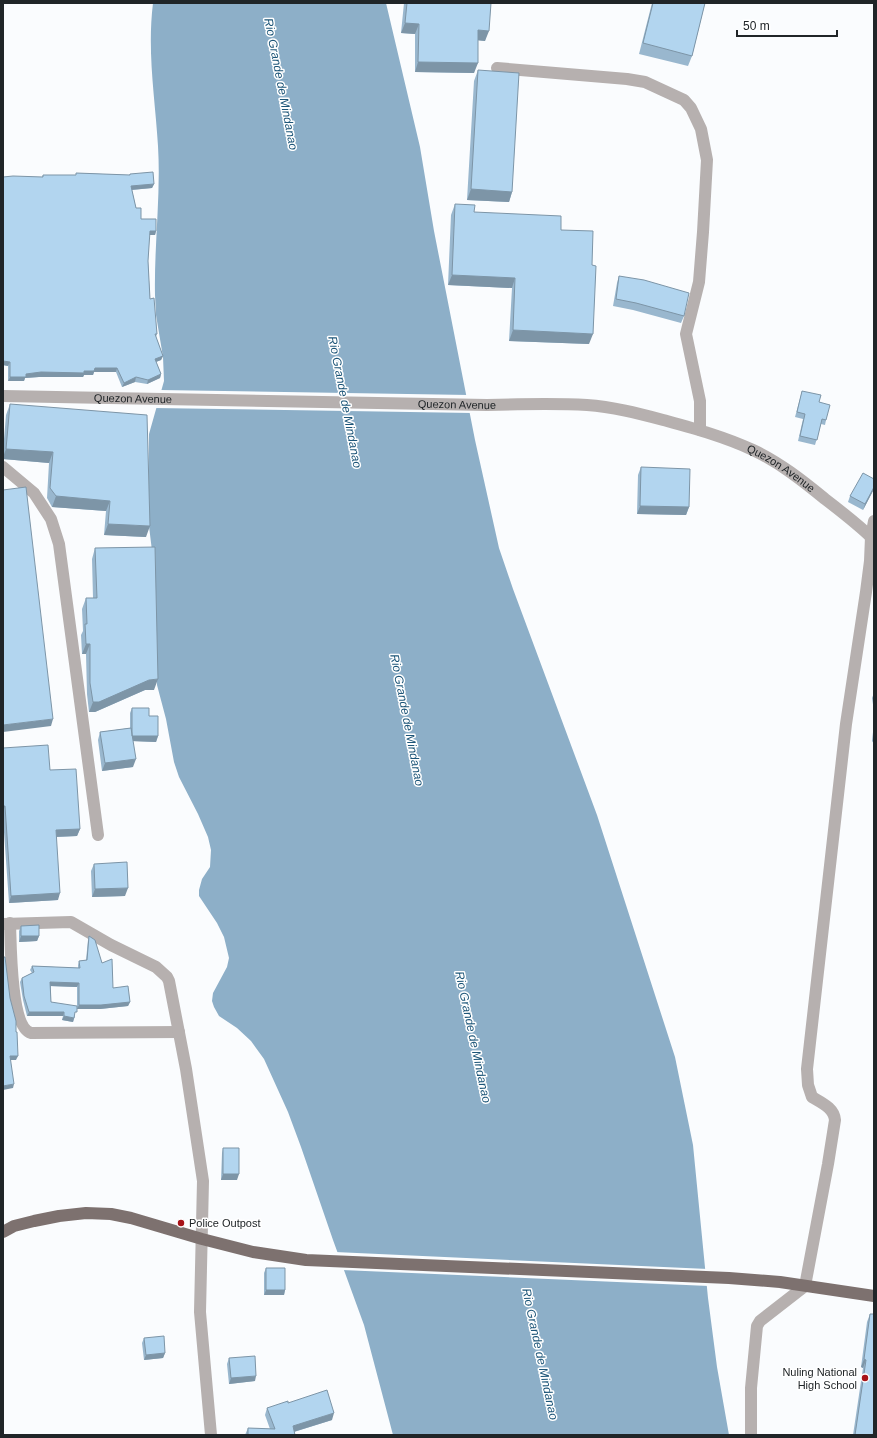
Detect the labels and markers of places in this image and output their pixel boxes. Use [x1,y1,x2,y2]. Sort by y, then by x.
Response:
place label: Police Outpost [189,1217,261,1229]
marker: Police Outpost [176,1218,186,1228]
place label: Nuling National High School [782,1366,857,1391]
marker: Nuling National High School [860,1373,870,1383]

